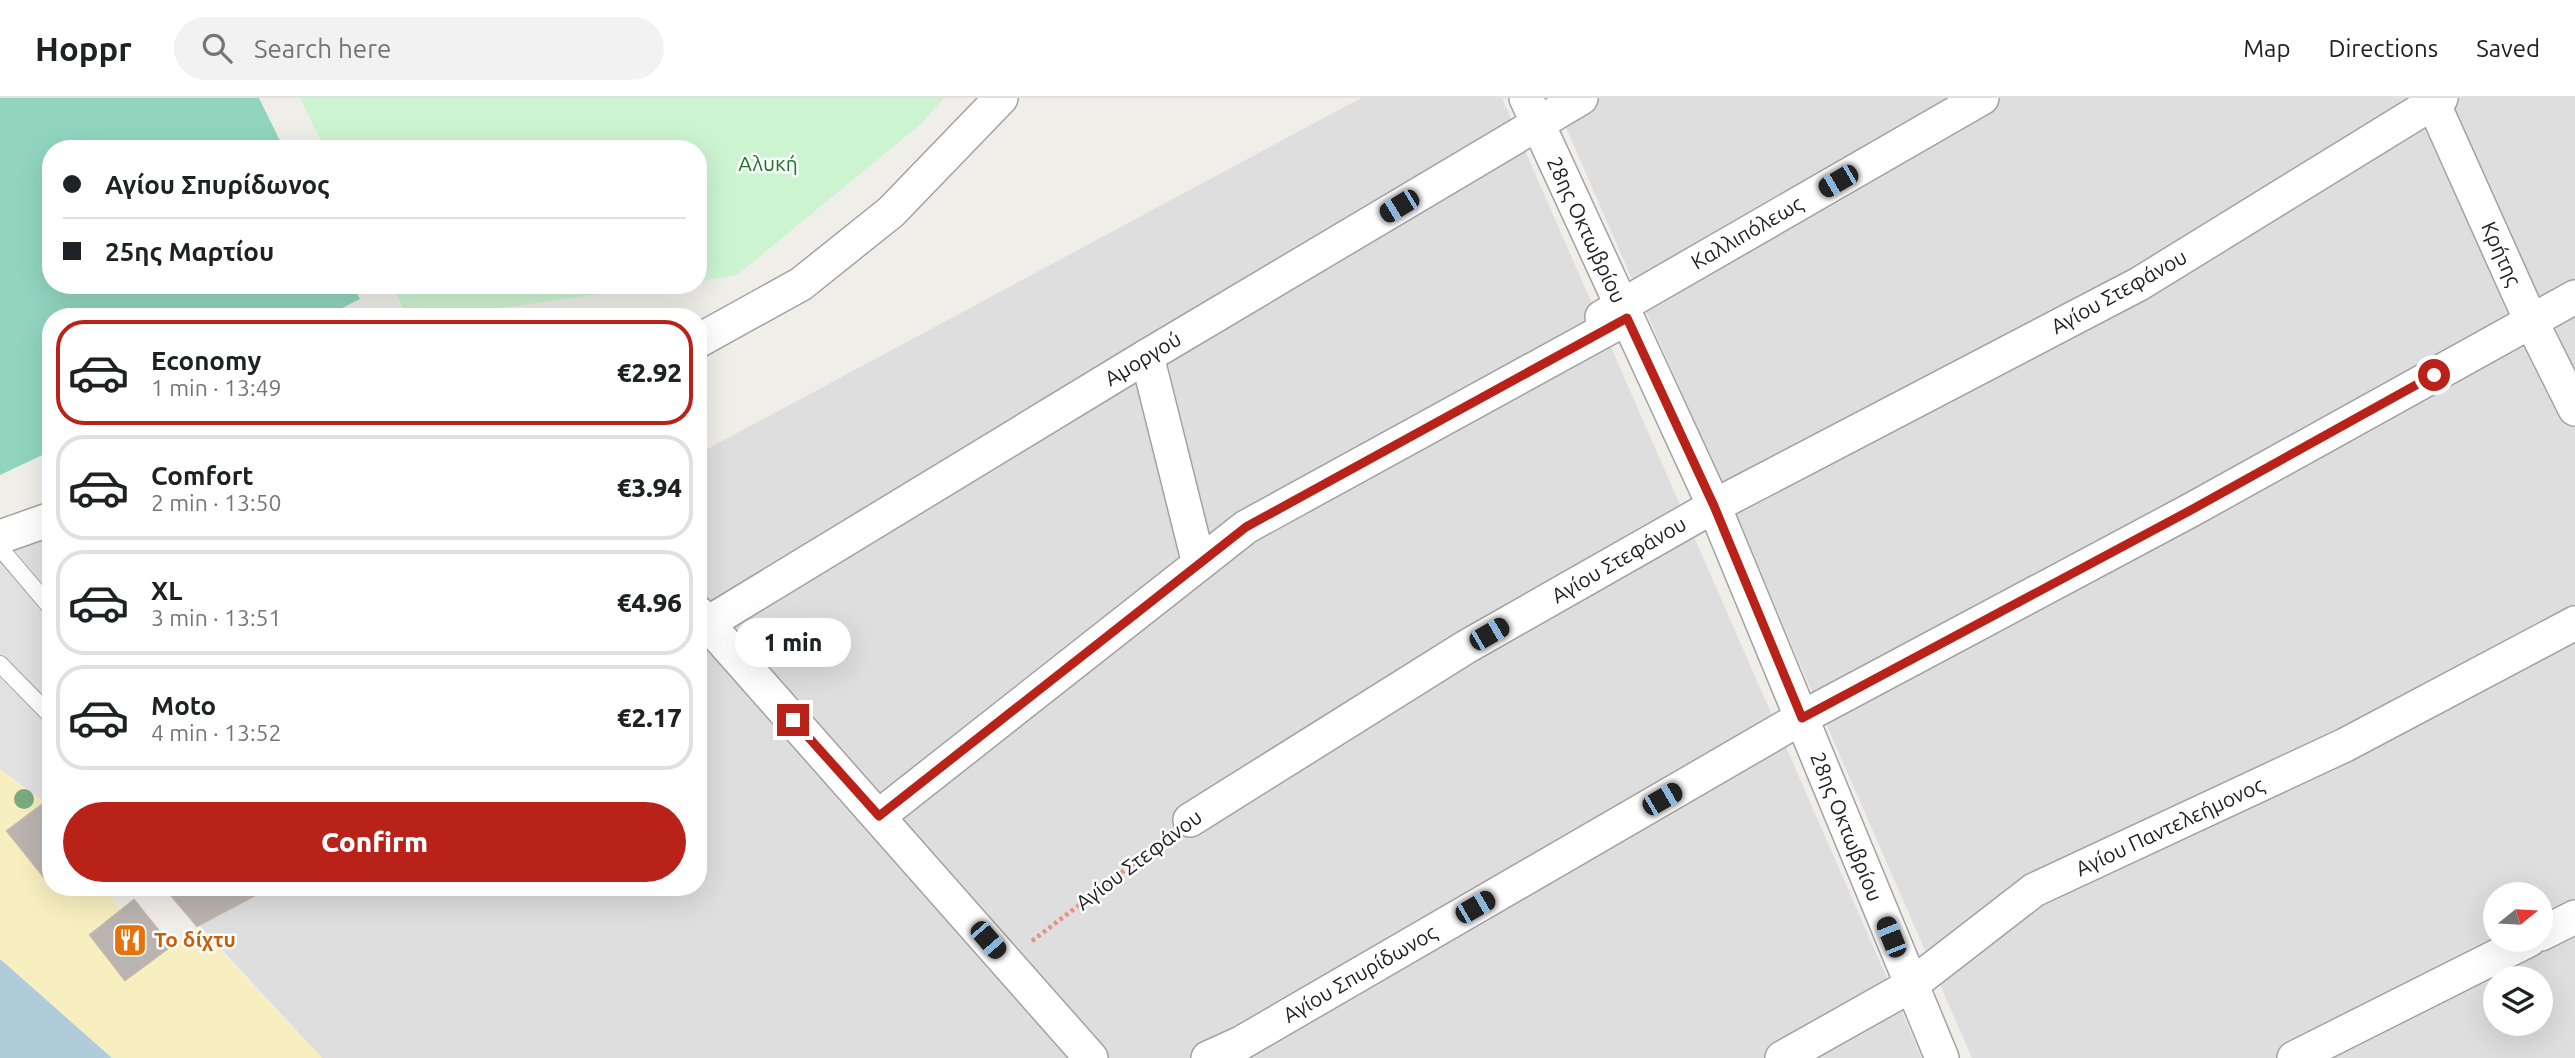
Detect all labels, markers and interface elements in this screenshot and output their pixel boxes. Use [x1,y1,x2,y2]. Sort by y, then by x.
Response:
search box [174,17,664,80]
icon: search [198,29,236,67]
text: Hoppr [35,30,132,67]
text: Search here [254,34,391,63]
text: Map [2243,35,2290,62]
text: Directions [2328,35,2438,62]
text: Saved [2476,35,2540,62]
park label: Αλυκή [738,151,798,175]
street label: 28ης Οκτωβρίου [1543,153,1631,307]
car [1815,161,1862,201]
text: Αγίου Σπυρίδωνος [105,170,330,199]
car [1376,186,1423,226]
street label: Καλλιπόλεως [1687,190,1807,274]
street label: Κρήτης [2477,218,2527,290]
text: 25ης Μαρτίου [105,237,274,266]
street label: Αγίου Στεφάνου [2046,244,2191,338]
street label: Αμοργού [1100,326,1185,390]
icon: car [67,341,130,404]
text: Economy [151,346,261,375]
text: €2.92 [617,358,682,387]
route start [2418,359,2450,391]
text: 1 min · 13:49 [151,375,282,400]
icon: car [67,456,130,519]
text: Comfort [151,461,254,490]
text: €3.94 [617,473,682,502]
text: 2 min · 13:50 [151,490,282,515]
street label: Αγίου Στεφάνου [1547,511,1690,607]
icon: car [67,571,130,634]
text: XL [151,576,182,605]
text: €4.96 [617,588,682,617]
text: 3 min · 13:51 [151,605,282,630]
car [1466,614,1513,654]
callout: 1 min [735,618,851,668]
text: 1 min [764,630,822,655]
icon: car [67,686,130,749]
text: Moto [151,691,216,720]
text: €2.17 [617,703,682,732]
route end [777,704,809,736]
text: 4 min · 13:52 [151,720,282,745]
street label: 28ης Οκτωβρίου [1806,749,1888,905]
street label: Αγίου Παντελεήμονος [2072,772,2268,880]
car [1639,779,1686,819]
button: Confirm [63,802,686,882]
street label: Αγίου Στεφάνου [1071,804,1206,914]
north arrow [2483,882,2553,952]
map controls [2483,882,2553,1036]
car [1452,887,1499,927]
car [1874,914,1909,960]
car [967,917,1010,963]
street label: Αγίου Σπυρίδωνος [1278,919,1441,1027]
restaurant icon: Το δίχτυ [111,921,149,959]
place label: Το δίχτυ [154,927,236,951]
button: layers [2483,966,2553,1036]

